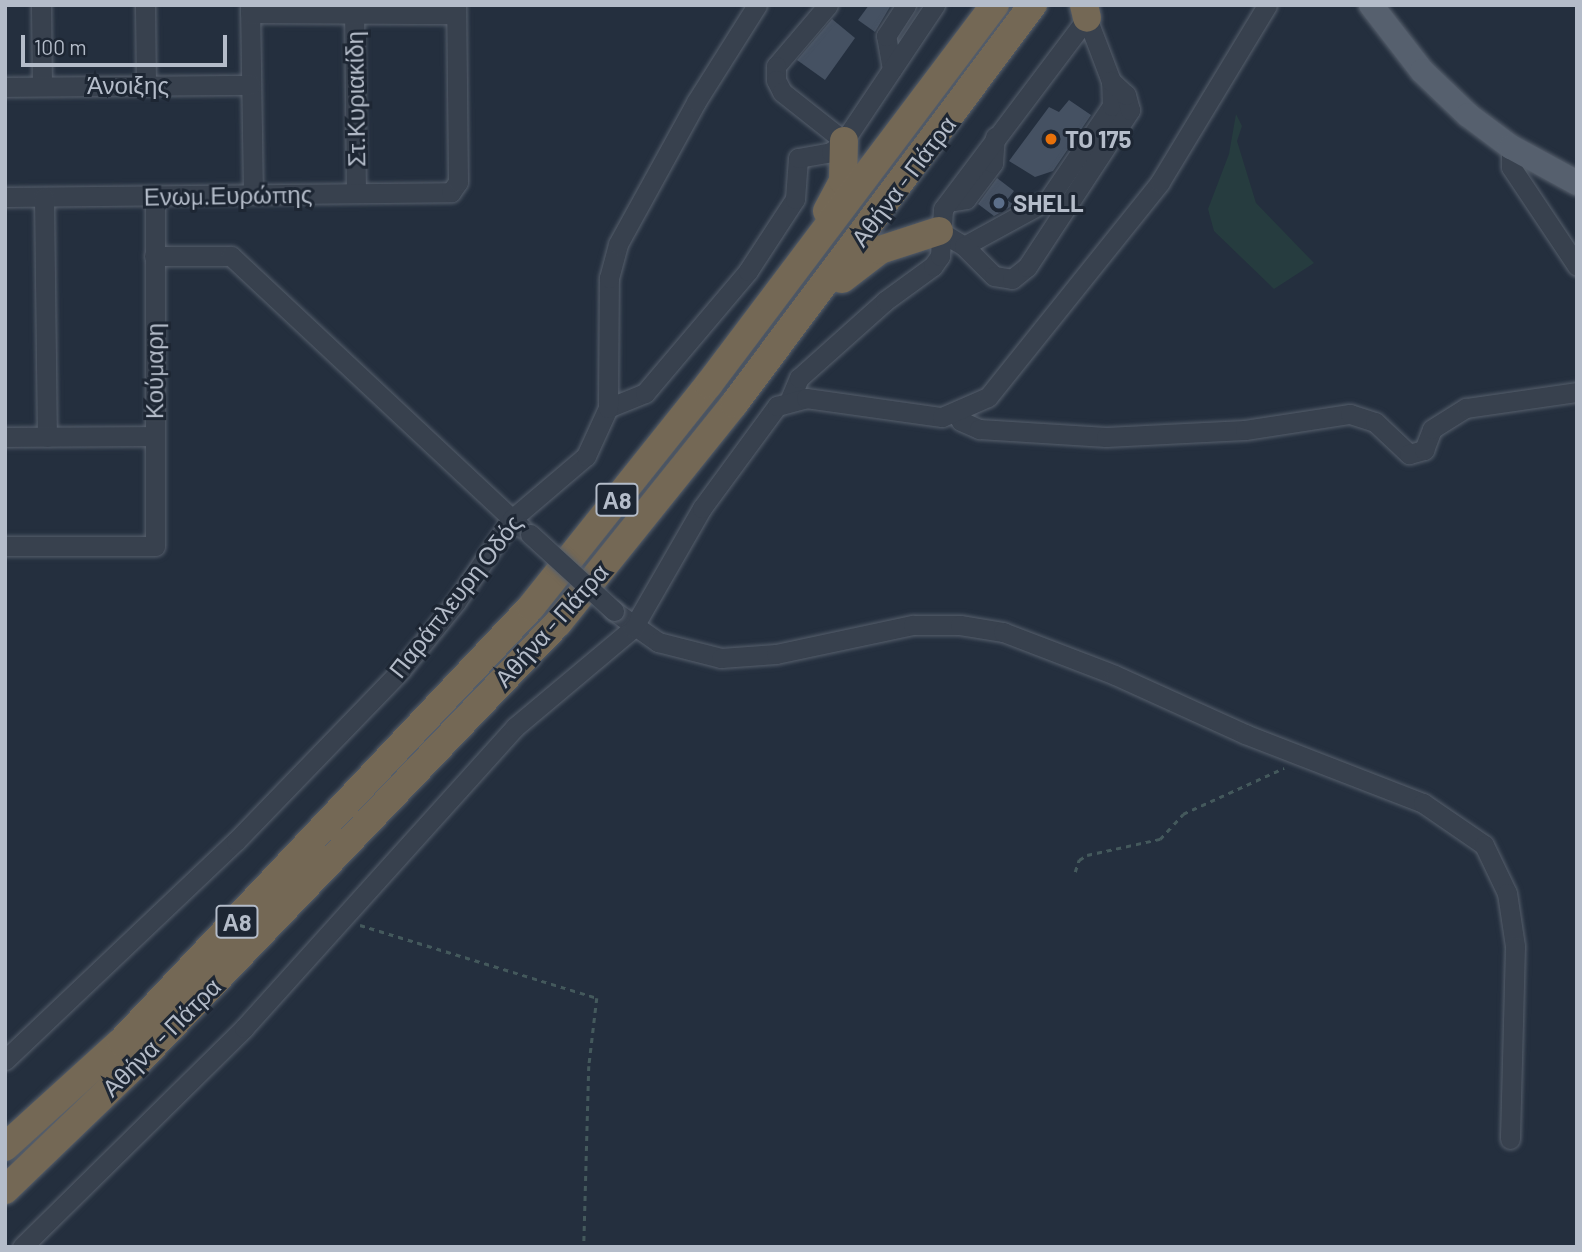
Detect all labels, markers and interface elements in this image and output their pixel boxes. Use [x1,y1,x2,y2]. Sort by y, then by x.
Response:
scale bar [24,21,231,65]
street label: Στ.Κυριακίδη [339,31,371,167]
text: 100 m [34,34,87,59]
street label: Άνοιξης [87,71,169,99]
street label: Αθήνα - Πάτρα [845,110,961,252]
place label: TO 175 [1065,125,1131,153]
marker: TO 175 [1043,131,1059,147]
street label: Ενωμ.Ευρώπης [144,179,312,211]
place label: SHELL [1013,189,1084,217]
marker: SHELL [991,195,1007,211]
street label: Κούμαρη [140,323,168,419]
road number: Α8 [594,480,640,520]
street label: Παράπλευρη Οδός [382,509,528,683]
street label: Αθήνα - Πάτρα [488,557,614,693]
road number: Α8 [214,903,260,942]
street label: Αθήνα - Πάτρα [96,972,226,1102]

